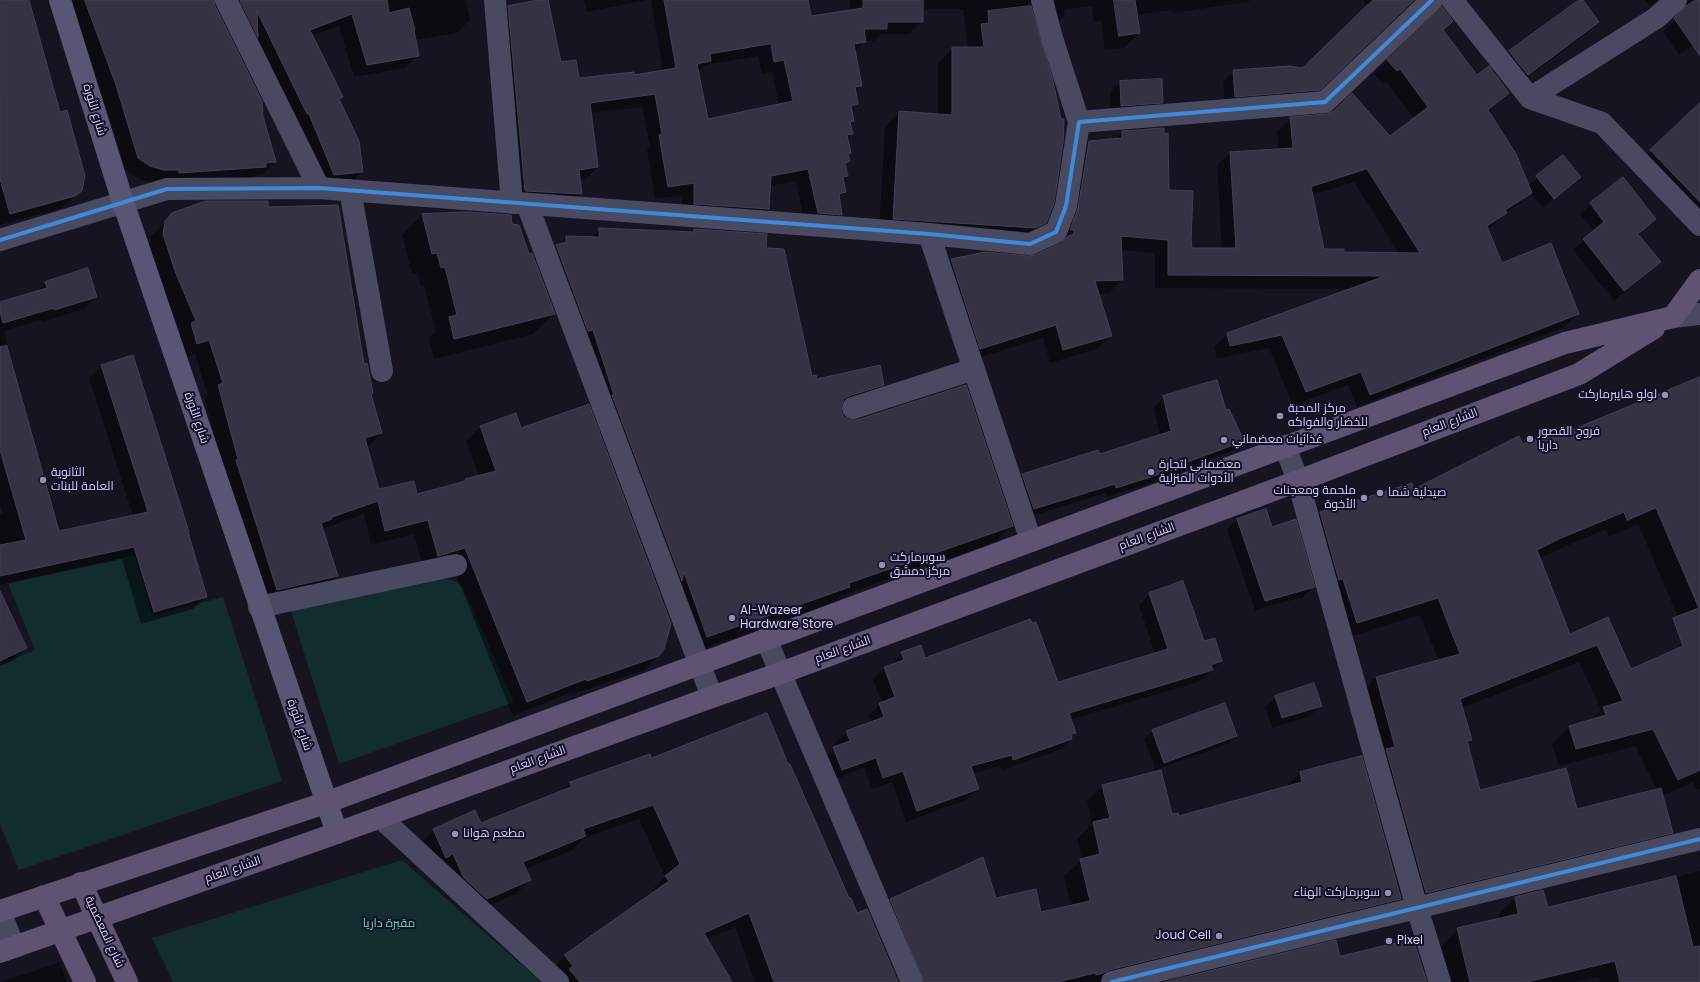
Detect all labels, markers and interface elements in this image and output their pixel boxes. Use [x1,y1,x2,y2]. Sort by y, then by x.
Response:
street label: شارع الثورة [79,82,109,138]
place label: لولو هايبرماركت [1578,388,1657,402]
street label: شارع الثورة [180,390,212,446]
marker: لولو هايبرماركت [1660,390,1670,400]
place label: مركز المحبة للخضار والفواكه [1288,402,1368,430]
street label: الشارع العام [1420,406,1480,440]
marker: مركز المحبة للخضار والفواكه [1275,411,1285,421]
place label: فروج القصور داريا [1538,425,1600,453]
place label: غذائيات معضماني [1232,433,1323,447]
marker: فروج القصور داريا [1525,434,1535,444]
marker: غذائيات معضماني [1219,435,1229,445]
place label: معضماني لتجارة الأدوات المنزلية [1159,458,1241,486]
place label: الثانوية العامة للبنات [51,466,114,494]
marker: معضماني لتجارة الأدوات المنزلية [1146,467,1156,477]
marker: الثانوية العامة للبنات [38,475,48,485]
place label: ملحمة ومعجنات الأخوة [1273,484,1356,512]
place label: صيدلية شما [1388,486,1446,500]
marker: صيدلية شما [1375,488,1385,498]
marker: ملحمة ومعجنات الأخوة [1359,493,1369,503]
street label: الشارع العام [1117,520,1177,554]
place label: سوبرماركت مركز دمشق [890,551,950,579]
marker: سوبرماركت مركز دمشق [877,560,887,570]
place label: Al-Wazeer Hardware Store [740,604,833,632]
marker: Al-Wazeer Hardware Store [727,613,737,623]
street label: الشارع العام [813,633,873,667]
street label: شارع الثورة [283,697,315,753]
street label: الشارع العام [508,743,568,777]
place label: مطعم هوانا [463,827,525,841]
marker: مطعم هوانا [450,829,460,839]
street label: الشارع العام [203,854,263,886]
place label: سوبرماركت الهناء [1293,886,1380,900]
marker: سوبرماركت الهناء [1383,888,1393,898]
street label: شارع المعضمية [81,894,127,970]
park label: مقبرة داريا [363,917,415,931]
place label: Joud Cell [1155,929,1211,943]
marker: Joud Cell [1214,931,1224,941]
place label: Pixel [1397,934,1423,948]
marker: Pixel [1384,936,1394,946]

